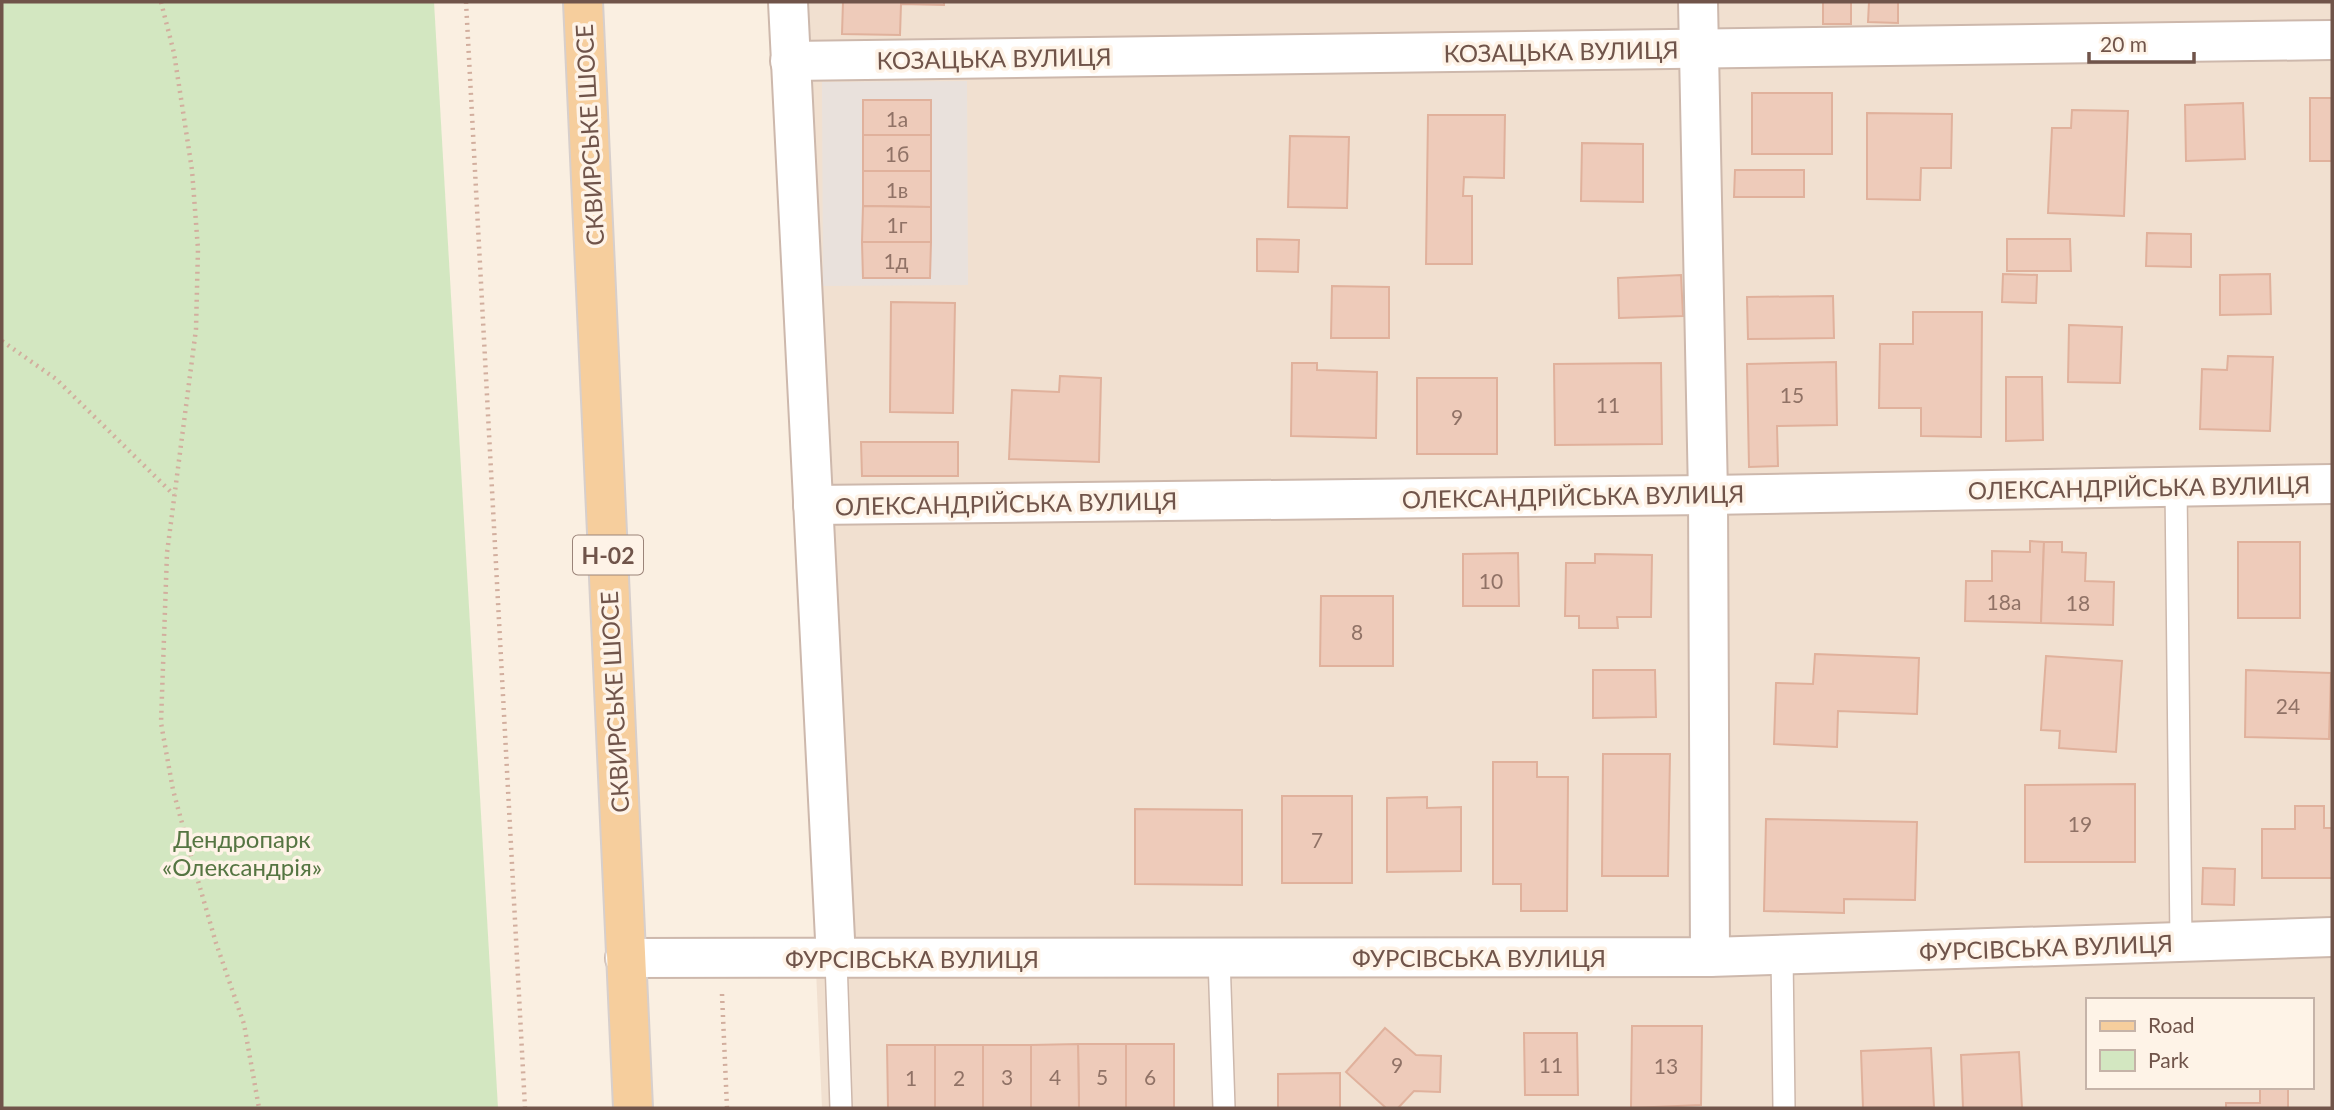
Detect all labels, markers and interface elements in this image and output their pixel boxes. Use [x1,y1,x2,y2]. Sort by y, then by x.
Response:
scale bar [2089,21,2194,65]
street label: СКВИРСЬКЕ ШОСЕ [569,23,609,247]
text: 20 m [2100,31,2147,56]
street label: КОЗАЦЬКА ВУЛИЦЯ [1443,34,1679,68]
street label: КОЗАЦЬКА ВУЛИЦЯ [876,41,1112,75]
house number: 1а [886,106,908,131]
house number: 1б [885,141,909,166]
house number: 1в [886,177,908,202]
house number: 1г [887,212,908,237]
house number: 1д [883,248,909,273]
house number: 15 [1780,382,1804,407]
house number: 11 [1596,392,1620,417]
house number: 9 [1451,404,1463,429]
street label: ОЛЕКСАНДРІЙСЬКА ВУЛИЦЯ [1968,470,2310,504]
street label: ОЛЕКСАНДРІЙСЬКА ВУЛИЦЯ [1402,479,1744,513]
street label: ОЛЕКСАНДРІЙСЬКА ВУЛИЦЯ [835,486,1177,520]
road number: Н-02 [573,536,643,575]
house number: 10 [1479,568,1503,593]
house number: 18а [1987,589,2021,614]
street label: СКВИРСЬКЕ ШОСЕ [594,590,634,814]
house number: 18 [2066,590,2090,615]
house number: 8 [1351,619,1363,644]
house number: 24 [2276,693,2300,718]
house number: 19 [2068,811,2092,836]
park label: Дендропарк «Олександрія» [162,824,322,881]
house number: 7 [1311,827,1323,852]
street label: ФУРСІВСЬКА ВУЛИЦЯ [1919,928,2173,966]
street label: ФУРСІВСЬКА ВУЛИЦЯ [1352,943,1606,972]
street label: ФУРСІВСЬКА ВУЛИЦЯ [785,944,1039,973]
legend [2086,998,2313,1089]
text: Road [2148,1012,2195,1037]
text: Park [2148,1047,2189,1072]
house number: 9 [1391,1052,1403,1077]
house number: 11 [1539,1052,1563,1077]
house number: 13 [1654,1053,1678,1078]
house number: 3 [1001,1064,1013,1089]
house number: 4 [1049,1064,1061,1089]
house number: 5 [1096,1064,1108,1089]
house number: 6 [1144,1064,1156,1089]
house number: 1 [905,1065,917,1090]
house number: 2 [953,1065,965,1090]

